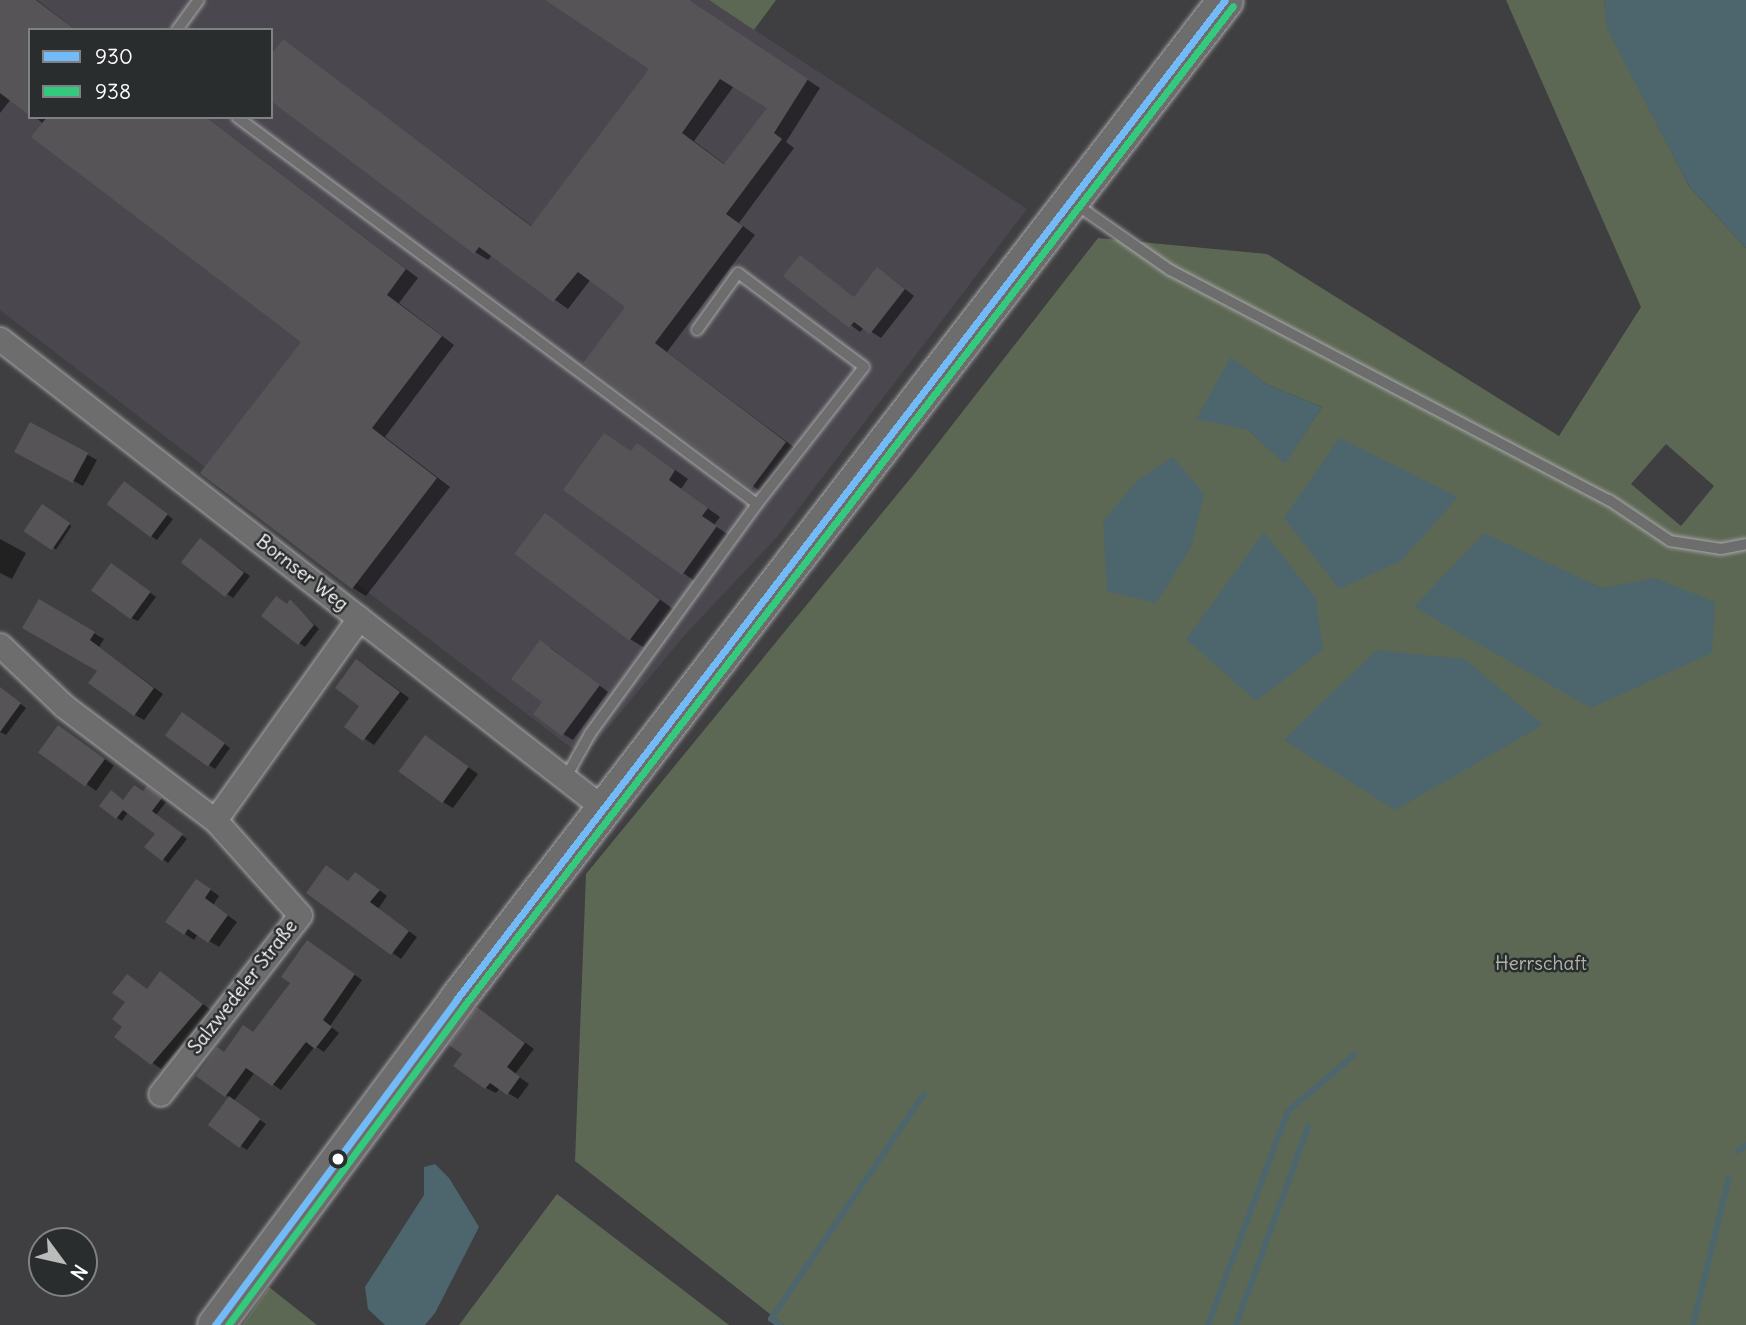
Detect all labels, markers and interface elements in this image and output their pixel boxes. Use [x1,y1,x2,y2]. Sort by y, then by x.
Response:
legend [28,28,273,119]
text: 930 [95,43,133,70]
text: 938 [95,78,131,105]
street label: Bornser Weg [251,530,353,616]
street label: Salzwedeler Straße [184,916,302,1058]
park label: Herrschaft [1495,953,1587,975]
unlabelled marker [331,1152,345,1166]
north arrow [28,1227,98,1297]
text: N [65,1260,93,1284]

